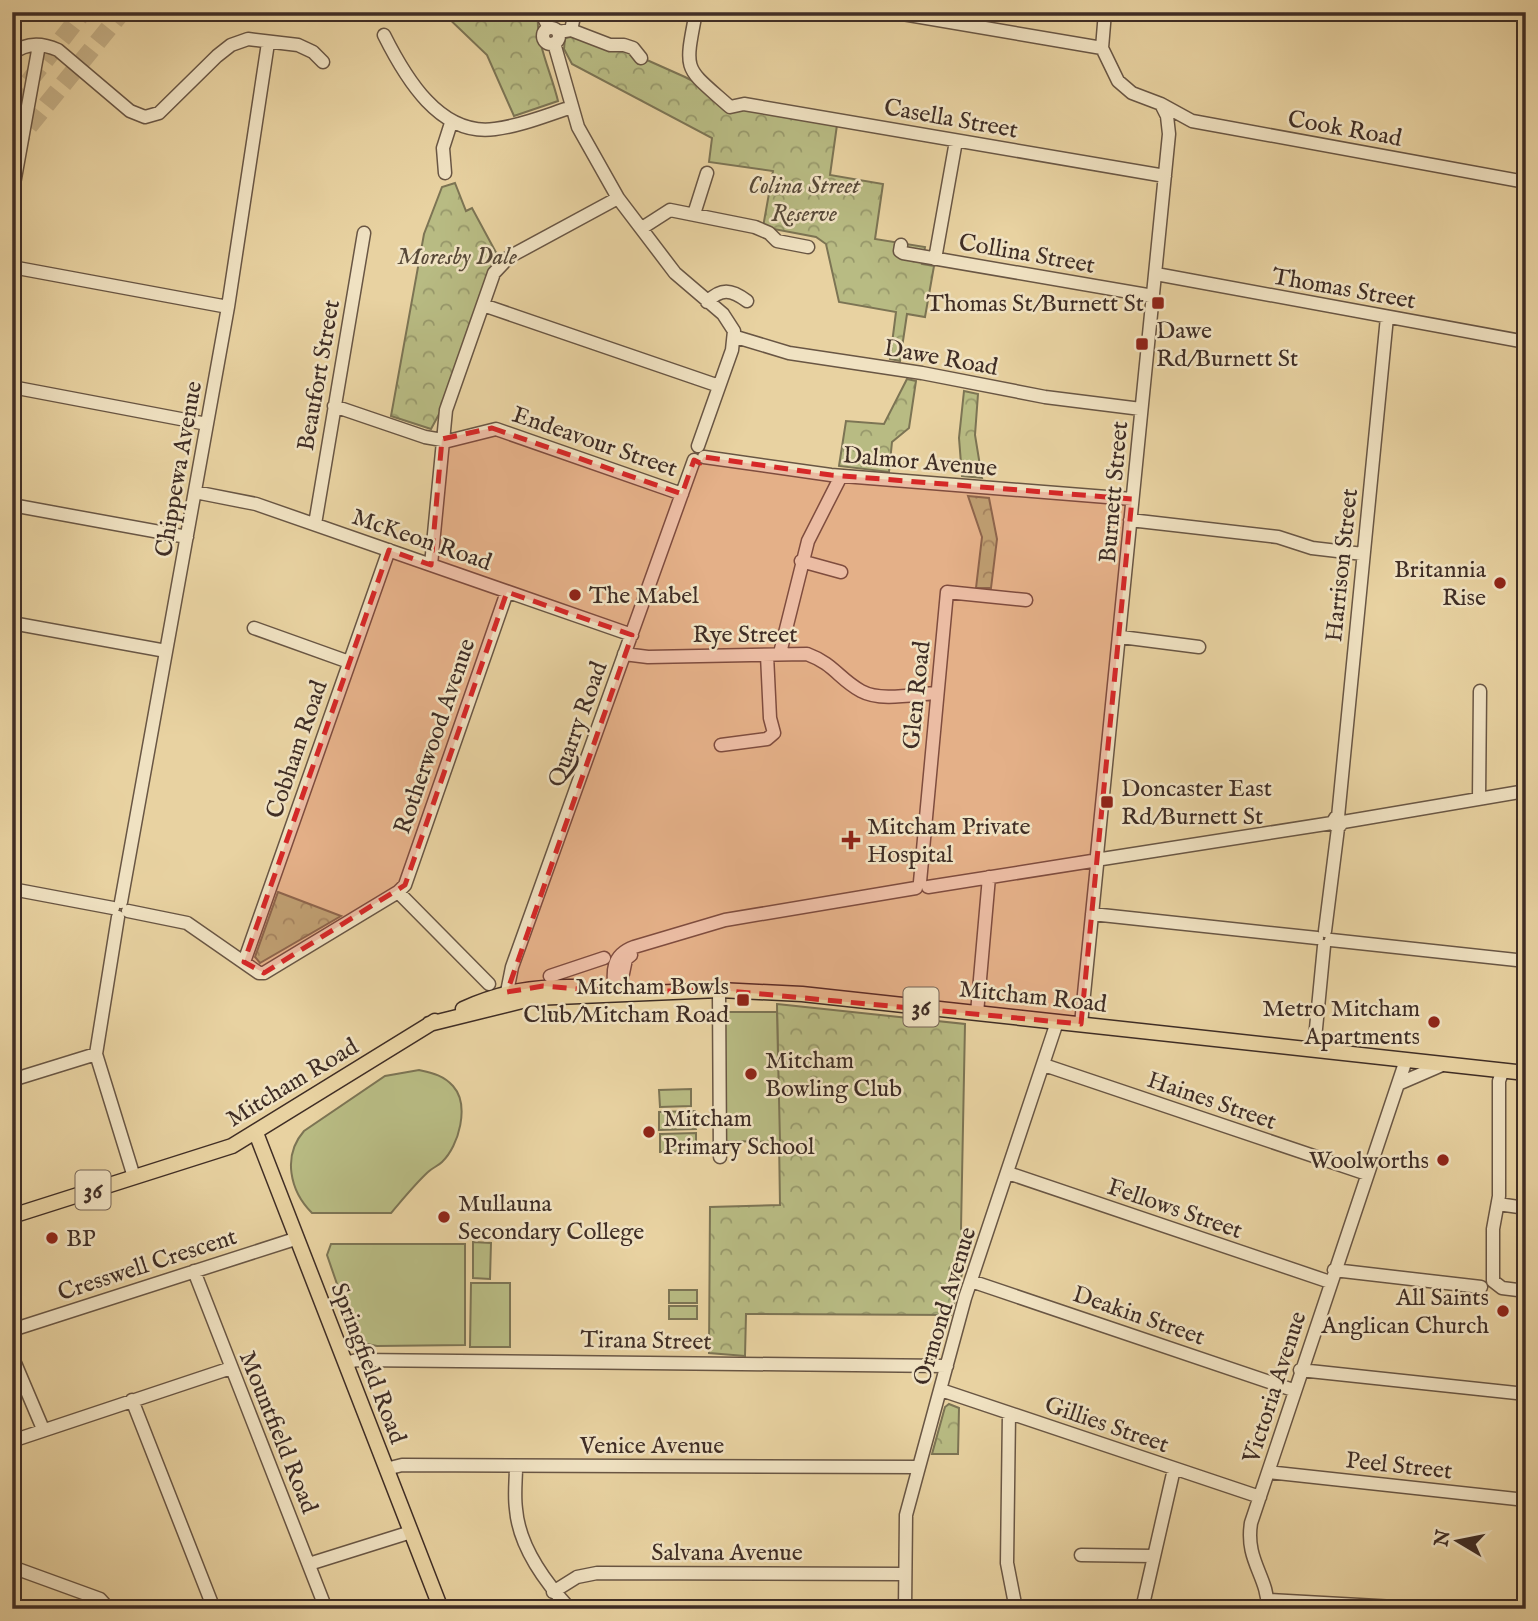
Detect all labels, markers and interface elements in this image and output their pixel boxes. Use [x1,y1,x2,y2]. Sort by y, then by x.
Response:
street label: Casella Street [881,92,1020,146]
street label: Cook Road [1285,104,1404,155]
park label: Colina Street Reserve [748,171,861,230]
street label: Collina Street [956,227,1097,282]
park label: Moresby Dale [397,242,517,273]
street label: Thomas Street [1269,262,1418,317]
place label: Thomas St/Burnett St [926,289,1144,320]
marker: Thomas St/Burnett St [1150,295,1166,311]
street label: Beaufort Street [291,297,348,453]
place label: Dawe Rd/Burnett St [1156,316,1298,375]
street label: Dawe Road [881,333,1000,384]
marker: Dawe Rd/Burnett St [1134,336,1150,352]
street label: Chippewa Avenue [149,379,210,560]
street label: Endeavour Street [508,400,681,485]
street label: Burnett Street [1093,420,1136,564]
street label: Dalmor Avenue [841,440,998,485]
street label: Harrison Street [1319,487,1366,643]
street label: McKeon Road [347,502,496,579]
place label: Britannia Rise [1394,555,1487,614]
marker: Britannia Rise [1492,575,1508,591]
place label: The Mabel [589,581,699,612]
marker: The Mabel [567,587,583,603]
street label: Rye Street [693,620,797,651]
street label: Rotherwood Avenue [387,635,483,838]
street label: Glen Road [896,639,939,751]
street label: Quarry Road [541,657,616,792]
street label: Cobham Road [259,676,336,823]
place label: Doncaster East Rd/Burnett St [1121,774,1272,833]
marker: Doncaster East Rd/Burnett St [1099,794,1115,810]
place label: Mitcham Private Hospital [867,812,1031,871]
marker: Mitcham Private Hospital [841,830,861,850]
place label: Mitcham Bowls Club/Mitcham Road [523,972,729,1031]
street label: Mitcham Road [957,974,1109,1021]
road number: 36 [904,988,939,1026]
marker: Mitcham Bowls Club/Mitcham Road [735,992,751,1008]
place label: Metro Mitcham Apartments [1262,994,1420,1053]
marker: Metro Mitcham Apartments [1426,1014,1442,1030]
street label: Mitcham Road [221,1032,365,1135]
place label: Mitcham Bowling Club [765,1046,902,1105]
street label: Haines Street [1143,1065,1280,1138]
marker: Mitcham Bowling Club [743,1066,759,1082]
place label: Mitcham Primary School [663,1104,815,1163]
marker: Mitcham Primary School [641,1124,657,1140]
place label: Woolworths [1309,1146,1429,1177]
marker: Woolworths [1435,1152,1451,1168]
road number: 36 [76,1170,110,1210]
street label: Fellows Street [1103,1172,1246,1247]
place label: Mullauna Secondary College [458,1189,644,1248]
marker: Mullauna Secondary College [436,1209,452,1225]
street label: Cresswell Crescent [54,1222,241,1309]
street label: Ormond Avenue [907,1223,984,1389]
place label: BP [66,1224,96,1255]
marker: BP [44,1230,60,1246]
street label: Springfield Road [323,1279,413,1449]
street label: Deakin Street [1068,1279,1209,1353]
place label: All Saints Anglican Church [1320,1283,1489,1342]
marker: All Saints Anglican Church [1495,1303,1511,1319]
street label: Victoria Avenue [1236,1308,1315,1468]
street label: Tirana Street [580,1325,712,1358]
street label: Mountfield Road [231,1347,324,1518]
street label: Gillies Street [1040,1390,1173,1461]
street label: Venice Avenue [579,1431,724,1462]
street label: Peel Street [1344,1445,1454,1488]
north arrow [1422,1506,1492,1576]
text: N [1430,1528,1457,1550]
street label: Salvana Avenue [651,1538,803,1569]

